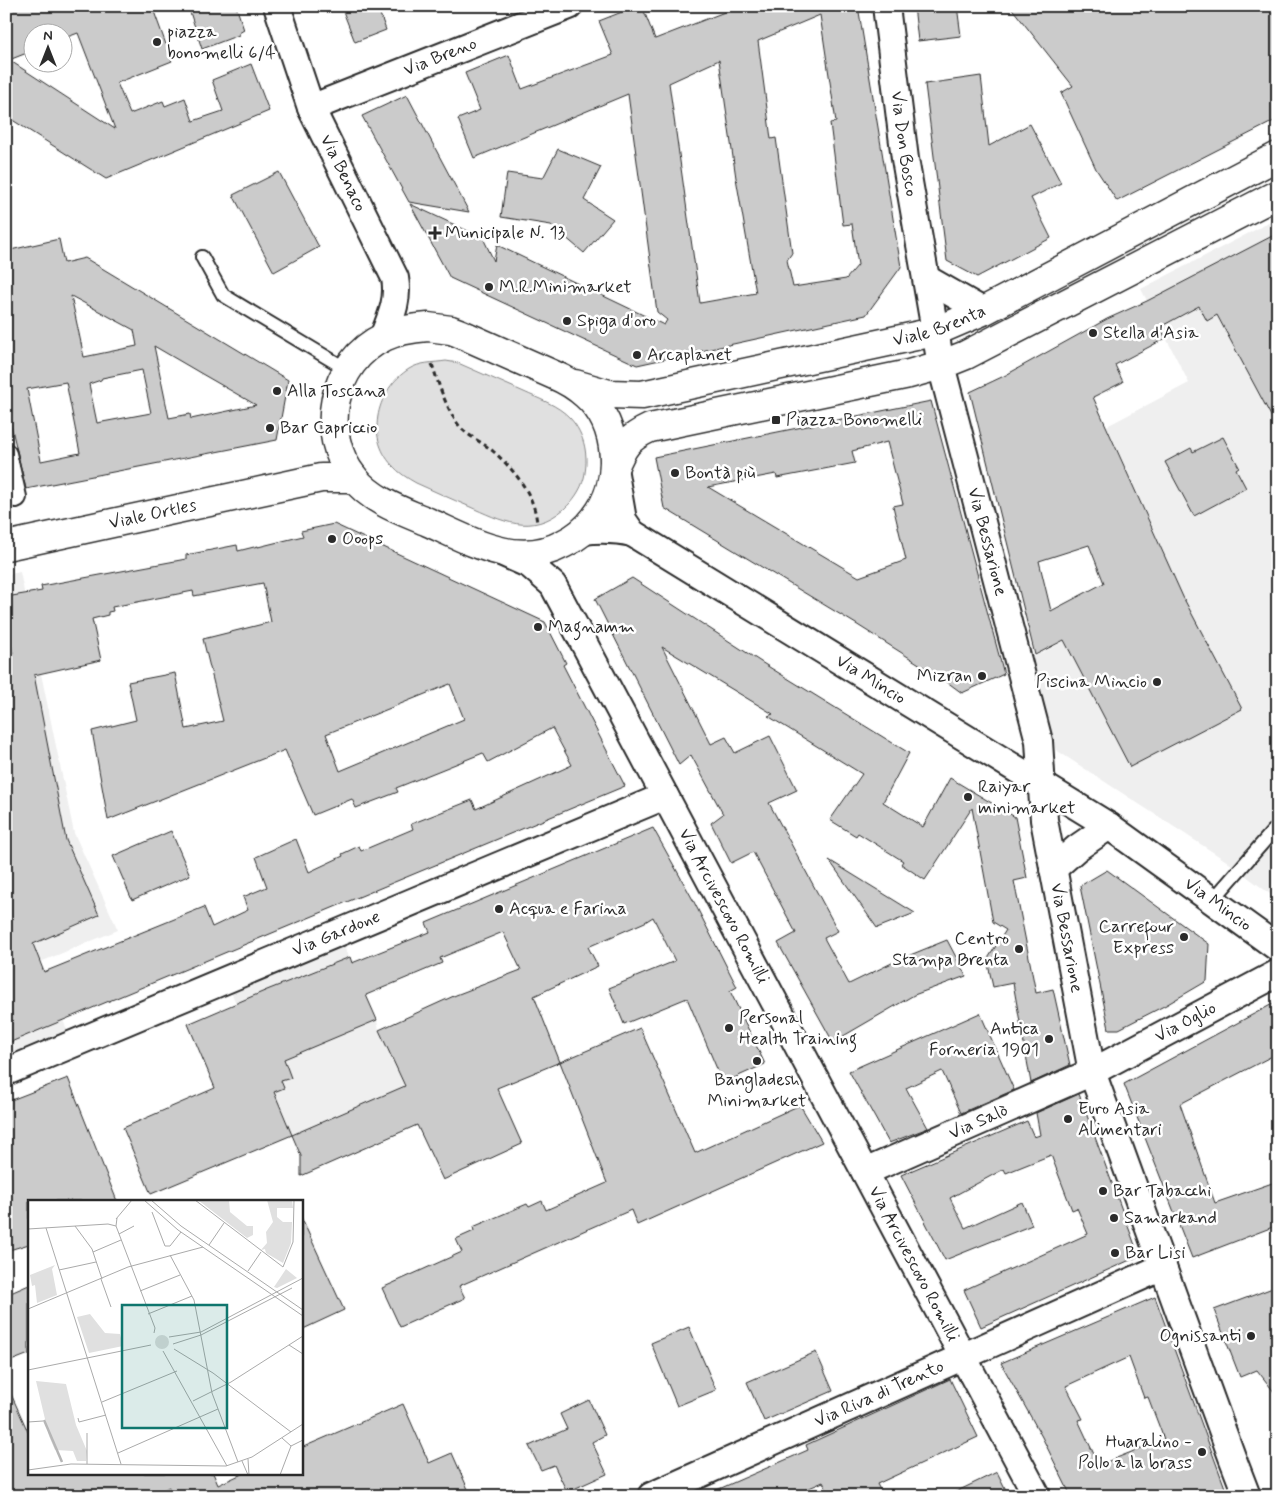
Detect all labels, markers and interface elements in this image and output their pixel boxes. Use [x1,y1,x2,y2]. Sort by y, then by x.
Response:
place label: piazza bonomelli 6/4 [167,20,276,65]
north arrow [22,22,72,72]
text: N [43,27,53,45]
street label: Via Breno [400,32,480,82]
marker: piazza bonomelli 6/4 [151,36,163,48]
street label: Via Don Bosco [885,90,923,198]
street label: Via Benaco [314,130,372,216]
place label: Municipale N. 13 [445,221,565,245]
marker: Municipale N. 13 [429,227,441,239]
place label: M.R.Minimarket [499,275,632,299]
marker: M.R.Minimarket [483,281,495,293]
street label: Viale Brenta [891,299,990,353]
place label: Spiga d'oro [577,309,656,334]
marker: Spiga d'oro [561,315,573,327]
place label: Stella d'Asia [1103,321,1199,345]
marker: Stella d'Asia [1087,327,1099,339]
place label: Arcaplanet [647,343,732,367]
marker: Arcaplanet [631,349,643,361]
place label: Alla Toscana [287,379,386,403]
marker: Alla Toscana [271,385,283,397]
place label: Piazza Bonomelli [786,408,922,432]
marker: Piazza Bonomelli [770,414,782,426]
place label: Bar Capriccio [280,416,377,440]
marker: Bar Capriccio [264,422,276,434]
place label: Bontà più [685,461,755,485]
marker: Bontà più [669,467,681,479]
street label: Via Bessarione [961,485,1013,599]
street label: Viale Ortles [107,493,199,535]
place label: Ooops [342,527,383,551]
marker: Ooops [326,533,338,545]
place label: Magnamm [548,615,635,641]
marker: Magnamm [532,621,544,633]
street label: Via Mincio [831,649,910,710]
place label: Mizran [917,664,972,688]
marker: Mizran [976,670,988,682]
place label: Piscina Mincio [1036,670,1147,694]
marker: Piscina Mincio [1151,676,1163,688]
place label: Raiyar minimarket [978,775,1075,820]
marker: Raiyar minimarket [962,791,974,803]
street label: Via Arcivescovo Romilli [673,824,775,988]
street label: Via Mincio [1179,872,1256,937]
street label: Via Bessarione [1044,881,1089,995]
place label: Acqua e Farina [509,897,627,921]
marker: Acqua e Farina [493,903,505,915]
street label: Via Gardone [288,905,384,963]
place label: Carrefour Express [1099,915,1174,960]
place label: Centro Stampa Brenta [892,927,1009,972]
marker: Carrefour Express [1178,931,1190,943]
marker: Centro Stampa Brenta [1013,943,1025,955]
street label: Via Oglio [1151,996,1221,1048]
place label: Personal Health Training [739,1006,857,1053]
place label: Antica Forneria 1901 [929,1017,1039,1062]
marker: Personal Health Training [723,1022,735,1034]
marker: Antica Forneria 1901 [1043,1033,1055,1045]
marker: Bangladesh Minimarket [751,1055,763,1067]
place label: Bangladesh Minimarket [708,1068,806,1113]
place label: Euro Asia Alimentari [1078,1097,1162,1142]
street label: Via Salò [945,1098,1012,1146]
marker: Euro Asia Alimentari [1062,1113,1074,1125]
place label: Bar Tabacchi [1113,1179,1211,1203]
street label: Via Arcivescovo Romilli [863,1182,965,1346]
marker: Bar Tabacchi [1097,1185,1109,1197]
inset map [28,1200,302,1474]
place label: Samarkand [1124,1206,1217,1230]
marker: Samarkand [1108,1212,1120,1224]
place label: Bar Lisi [1125,1241,1186,1265]
marker: Bar Lisi [1109,1247,1121,1259]
place label: Ognissanti [1159,1324,1241,1348]
marker: Ognissanti [1245,1330,1257,1342]
street label: Via Riva di Trento [811,1354,948,1433]
place label: Huaralino - Pollo a la brass [1078,1430,1192,1475]
marker: Huaralino - Pollo a la brass [1196,1446,1208,1458]

